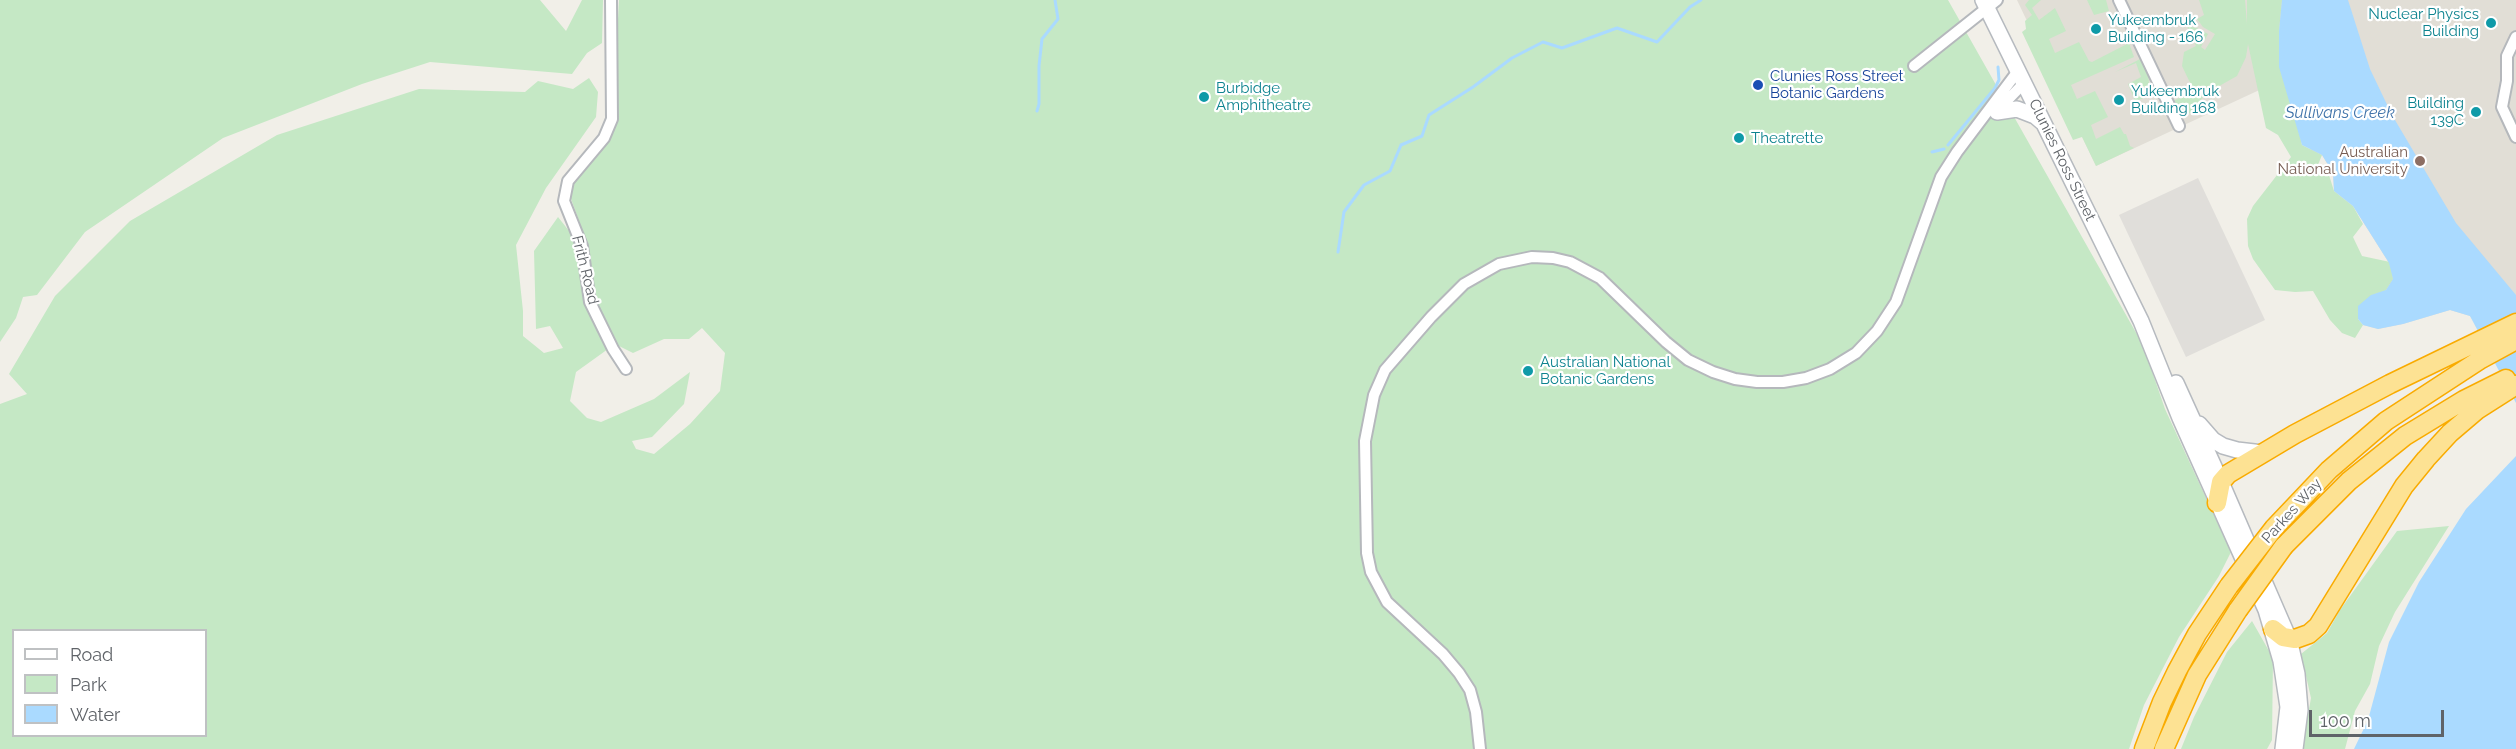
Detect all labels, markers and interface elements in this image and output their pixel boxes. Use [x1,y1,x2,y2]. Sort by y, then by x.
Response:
place label: Nuclear Physics Building [2368,5,2479,40]
place label: Yukeembruk Building - 166 [2108,11,2203,46]
marker: Nuclear Physics Building [2484,16,2498,30]
marker: Yukeembruk Building - 166 [2089,22,2103,36]
place label: Clunies Ross Street Botanic Gardens [1770,67,1904,102]
marker: Clunies Ross Street Botanic Gardens [1751,78,1765,92]
place label: Burbidge Amphitheatre [1216,79,1311,114]
place label: Yukeembruk Building 168 [2131,82,2219,117]
marker: Burbidge Amphitheatre [1197,90,1211,104]
marker: Yukeembruk Building 168 [2112,93,2126,107]
place label: Building 139C [2407,94,2464,129]
street label: Clunies Ross Street [2025,96,2099,224]
water label: Sullivans Creek [2285,103,2395,123]
marker: Building 139C [2469,105,2483,119]
place label: Theatrette [1751,129,1823,147]
marker: Theatrette [1732,131,1746,145]
place label: Australian National University [2278,143,2408,178]
marker: Australian National University [2413,154,2427,168]
street label: Frith Road [568,234,602,306]
place label: Australian National Botanic Gardens [1540,353,1670,388]
marker: Australian National Botanic Gardens [1521,364,1535,378]
street label: Parkes Way [2258,475,2326,547]
legend [12,629,207,737]
text: Road [70,644,113,665]
text: Park [70,674,107,695]
scale bar [2312,698,2447,736]
text: Water [70,704,120,725]
text: 100 m [2320,710,2371,731]

